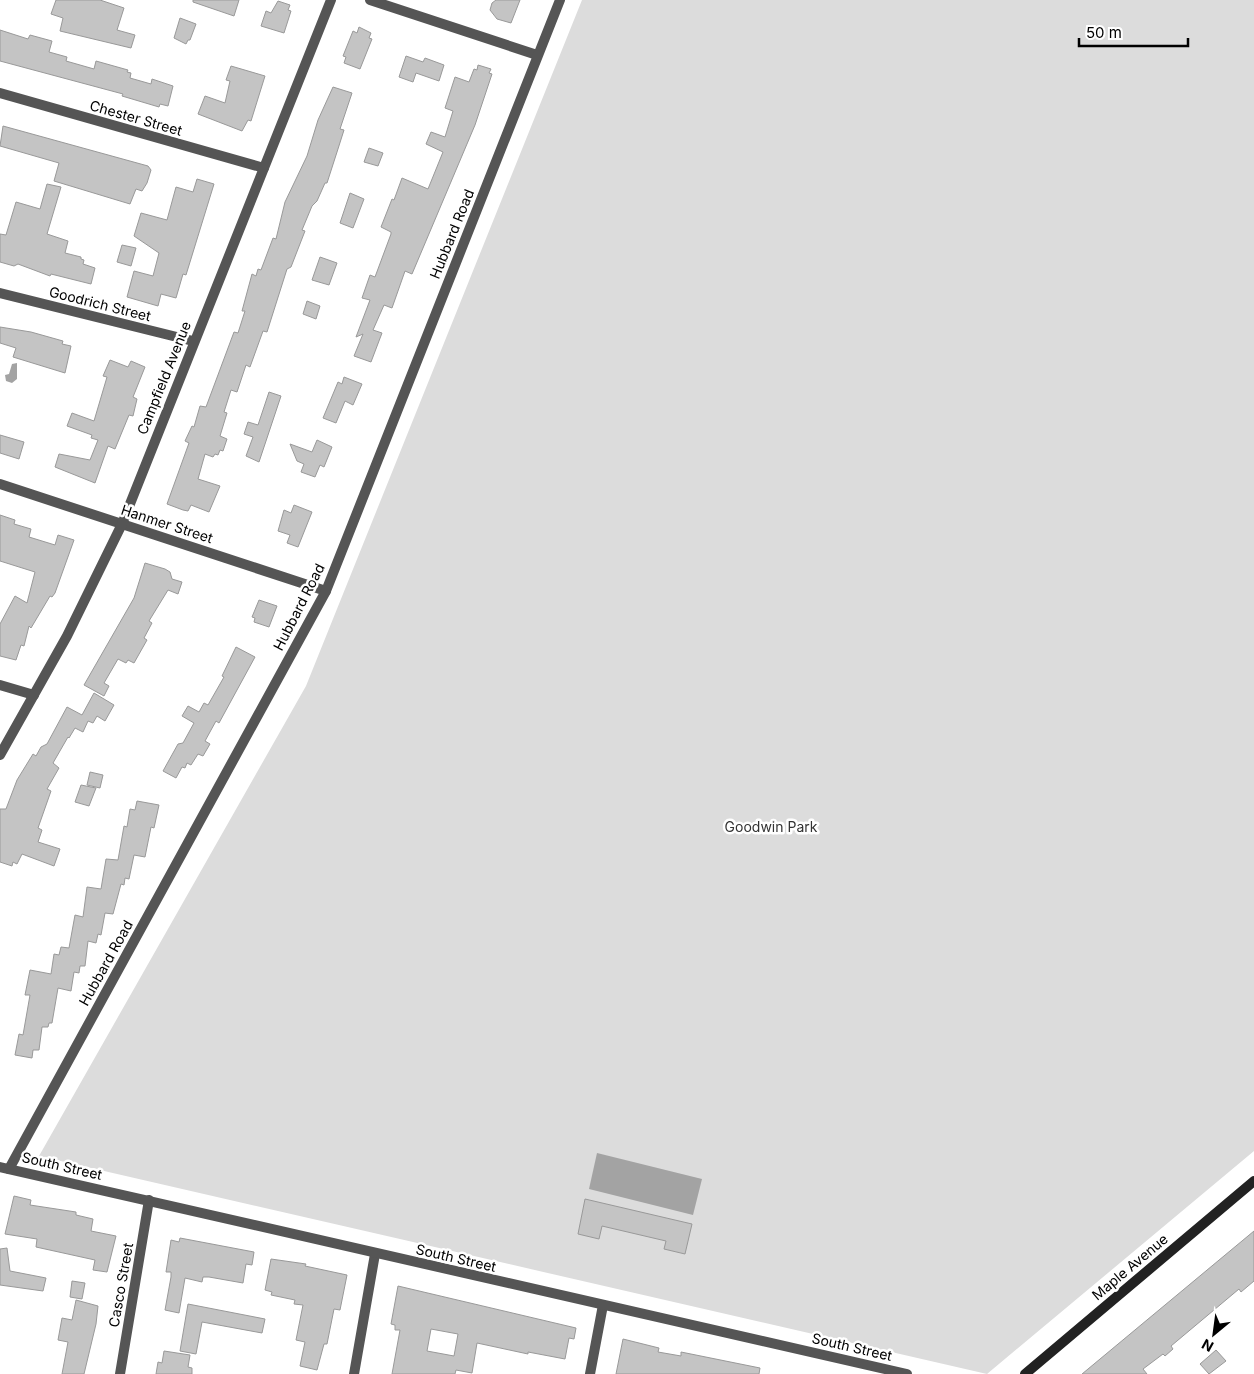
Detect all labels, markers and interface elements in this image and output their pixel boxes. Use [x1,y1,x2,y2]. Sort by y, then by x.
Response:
scale bar [1079,15,1188,47]
text: 50 m [1086,23,1122,42]
street label: Chester Street [88,96,185,139]
street label: Hubbard Road [426,187,477,281]
street label: Goodrich Street [47,283,153,324]
street label: Campfield Avenue [133,319,194,437]
street label: Hanmer Street [119,501,216,547]
street label: Hubbard Road [269,561,328,653]
park label: Goodwin Park [725,818,818,835]
street label: Hubbard Road [75,917,136,1008]
street label: South Street [20,1148,104,1183]
street label: Maple Avenue [1088,1230,1171,1303]
street label: South Street [414,1240,498,1275]
street label: Casco Street [105,1241,136,1328]
north arrow [1189,1309,1239,1359]
street label: South Street [810,1329,894,1364]
text: N [1199,1336,1216,1356]

